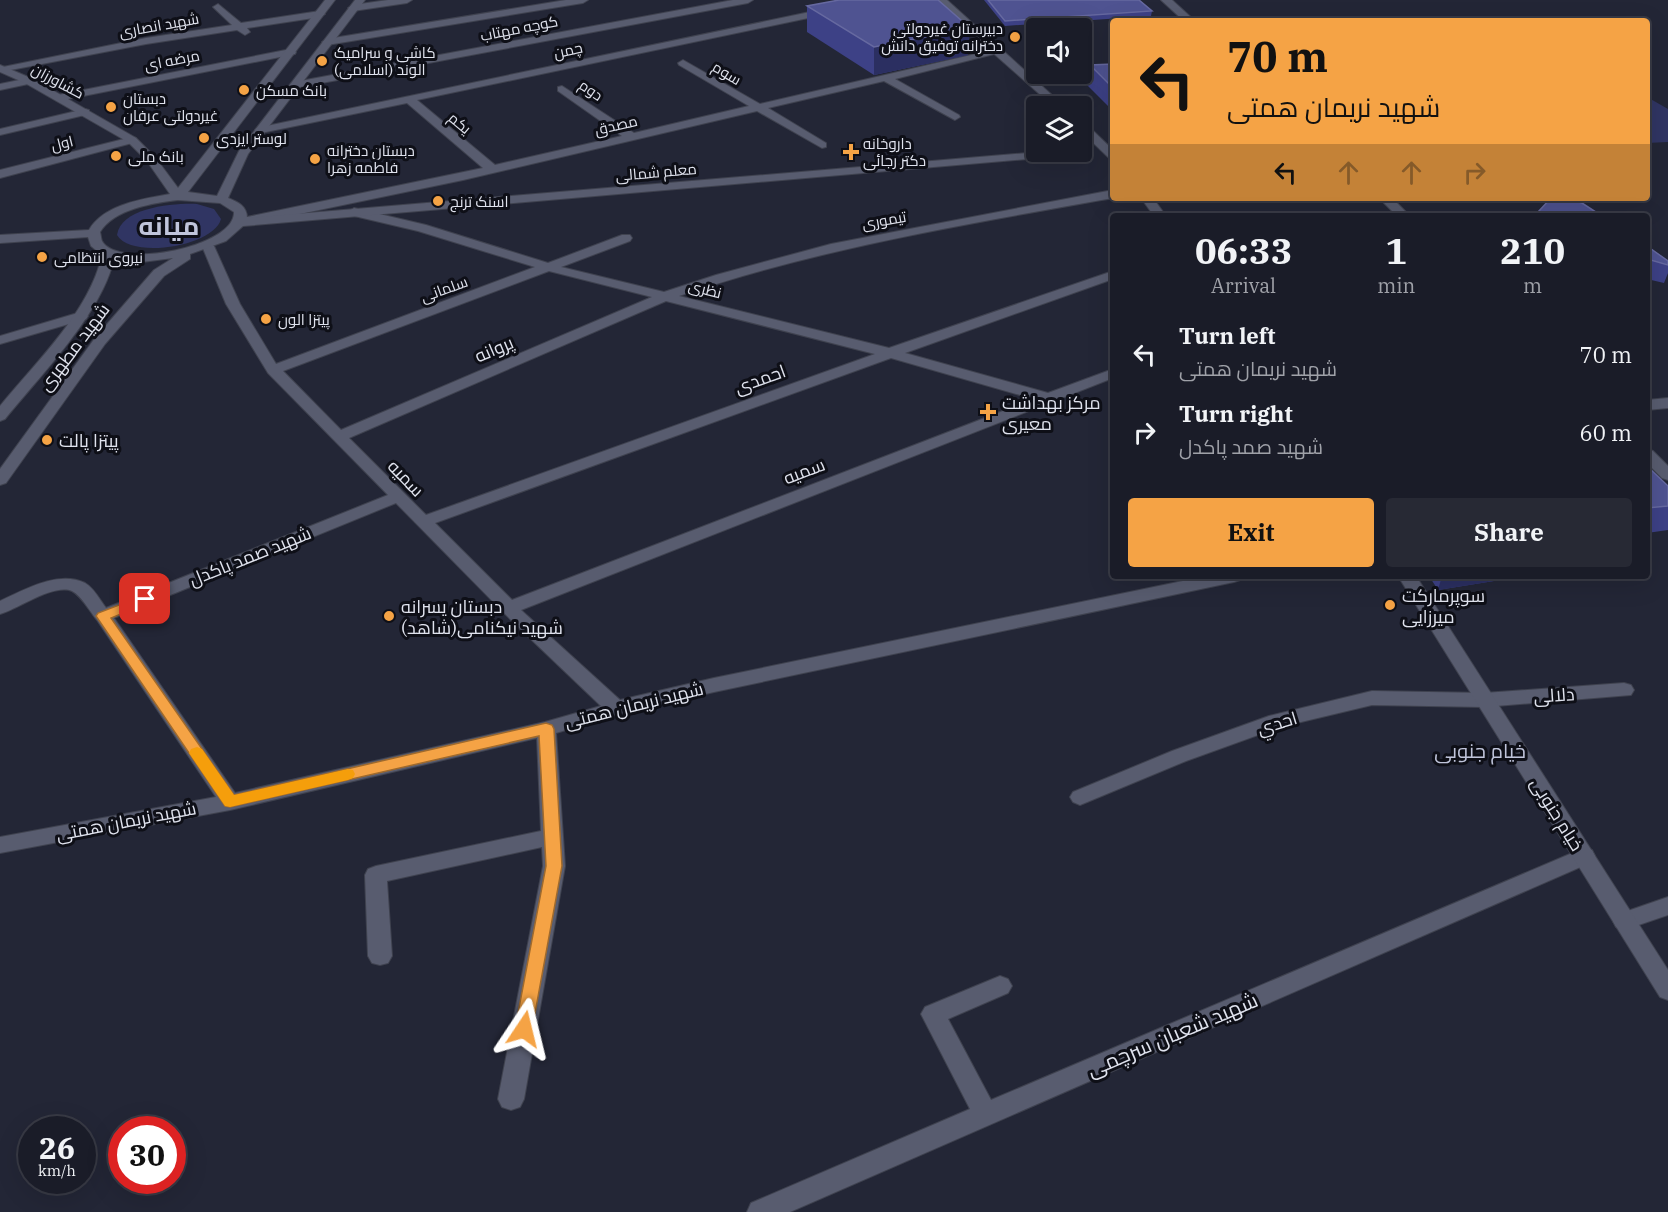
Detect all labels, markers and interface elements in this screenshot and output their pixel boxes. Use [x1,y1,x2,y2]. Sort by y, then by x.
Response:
street label: شهید انصاری [118,9,201,42]
street label: کوچه مهتاب [479,11,560,46]
map controls [1026,18,1092,162]
button: sound [1026,18,1092,84]
place label: دبیرستان غیردولتی دخترانه توفیق دانش [881,19,1003,56]
text: 70 m [1227,29,1328,84]
marker: دبیرستان غیردولتی دخترانه توفیق دانش [1008,30,1022,44]
street label: چمن [552,38,584,63]
icon: left [1128,42,1206,120]
place label: کاشی و سرامیک الوند (اسلامی) [334,43,436,80]
street label: مرضه ای [143,45,202,76]
marker: کاشی و سرامیک الوند (اسلامی) [315,54,329,68]
street label: سوم [709,57,745,90]
street label: کشاورزان [28,59,88,104]
street label: دوم [575,75,607,106]
place label: بانک مسکن [256,81,327,101]
marker: بانک مسکن [237,83,251,97]
place label: دبستان غیردولتی عرفان [123,89,218,126]
text: شهید نریمان همتی [1227,89,1440,124]
button: layers [1026,96,1092,162]
marker: دبستان غیردولتی عرفان [104,100,118,114]
street label: یکم [444,108,475,139]
street label: مصدق [593,111,640,140]
place label: لوستر ایزدی [216,129,287,149]
street label: اول [49,131,75,155]
marker: لوستر ایزدی [197,131,211,145]
place label: داروخانه دکتر رجائی [863,134,926,171]
place label: دبستان دخترانه فاطمه زهرا [327,141,415,177]
marker: داروخانه دکتر رجائی [844,145,858,159]
place label: بانک ملی [128,147,184,167]
marker: بانک ملی [109,149,123,163]
marker: دبستان دخترانه فاطمه زهرا [308,152,322,166]
icon: left [1269,156,1302,189]
icon: ahead [1332,156,1365,189]
icon: ahead [1395,156,1428,189]
icon: right [1458,156,1491,189]
street label: معلم شمالی [615,159,698,186]
place label: اسنک ترنج [450,192,509,213]
marker: اسنک ترنج [431,194,445,208]
street label: تیموری [860,207,908,234]
district label: میانه [139,208,200,242]
text: 06:33 [1195,227,1292,274]
text: 1 [1385,227,1407,274]
text: 210 [1500,227,1565,274]
place label: نیروی انتظامی [54,248,143,268]
marker: نیروی انتظامی [35,250,49,264]
street label: سلمانی [418,272,471,307]
text: Arrival [1211,272,1276,299]
text: min [1377,272,1415,299]
text: m [1523,272,1542,299]
street label: نظری [686,276,723,303]
street label: شهید مطهری [33,298,115,396]
place label: پیتزا الون [278,310,330,330]
marker: پیتزا الون [259,312,273,326]
text: Turn left [1179,321,1275,350]
street label: پروانه [471,331,517,368]
icon: left [1128,338,1161,371]
text: 70 m [1580,340,1632,369]
text: شهید نریمان همتی [1179,355,1337,382]
street label: احمدی [731,359,789,399]
place label: مرکز بهداشت معیری [1002,391,1101,435]
text: Turn right [1179,399,1293,428]
marker: مرکز بهداشت معیری [979,403,997,421]
icon: right [1128,416,1161,449]
text: 60 m [1580,418,1632,447]
place label: پیتزا پالت [59,429,119,453]
marker: پیتزا پالت [40,433,54,447]
text: شهید صمد پاکدل [1179,433,1323,460]
street label: سميه [780,453,828,489]
street label: سمیه [383,455,429,501]
button: Exit [1128,498,1374,567]
button: Share [1386,498,1632,567]
street label: شهید صمد پاکدل [186,521,315,592]
pin [119,573,170,624]
icon: arrive [128,582,161,615]
place label: سوپرمارکت میرزایی [1402,584,1485,628]
place label: دبستان پسرانه شهید نیکنامی(شاهد) [401,595,563,639]
marker: سوپرمارکت میرزایی [1383,598,1397,612]
marker: دبستان پسرانه شهید نیکنامی(شاهد) [382,609,396,623]
street label: شهید نریمان همتی [562,677,706,733]
street label: دلالی [1533,682,1575,708]
street label: احدي [1254,706,1301,743]
district label: خیام جنوبی [1434,737,1526,765]
street label: خیام جنوبی [1525,773,1589,856]
street label: شهید نریمان همتی [54,796,198,846]
street label: شهید شعبان سرچمی [1082,985,1262,1084]
position arrow [492,997,556,1061]
speed limit sign: 30 [108,1116,186,1194]
text: 26 [39,1128,75,1167]
text: km/h [38,1161,76,1180]

